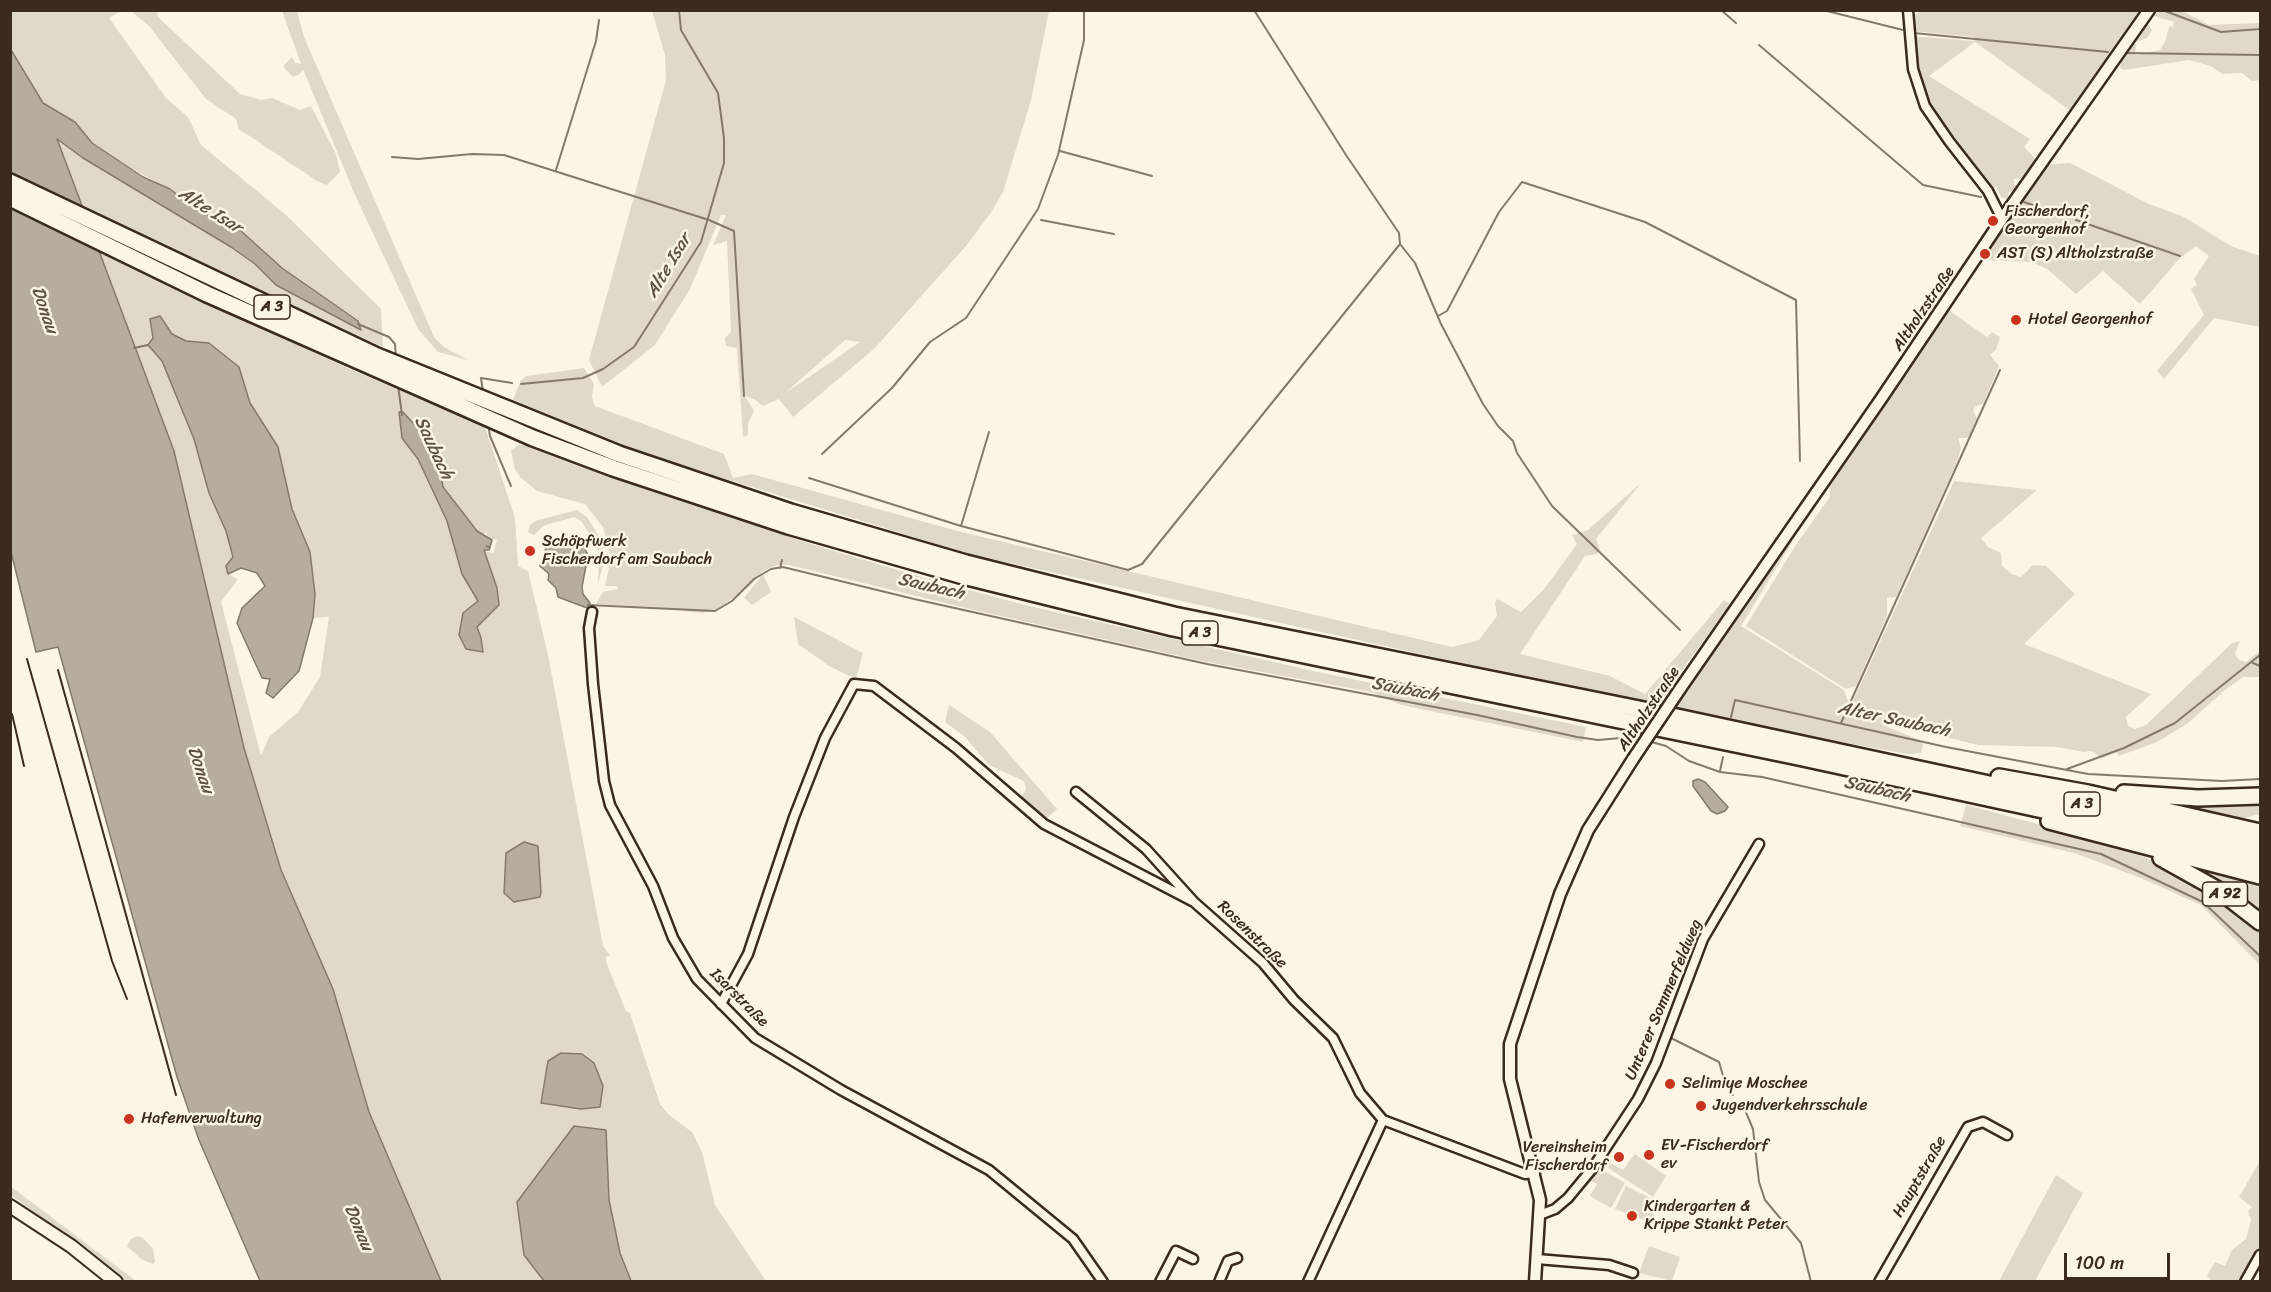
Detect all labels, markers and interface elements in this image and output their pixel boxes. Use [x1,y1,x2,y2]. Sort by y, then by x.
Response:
water label: Alte Isar [174,183,246,239]
place label: Fischerdorf, Georgenhof [2005,202,2090,240]
marker: Fischerdorf, Georgenhof [1986,214,2000,228]
water label: Alte Isar [642,230,696,302]
place label: AST (S) Altholzstraße [1997,244,2153,264]
marker: AST (S) Altholzstraße [1978,247,1992,261]
street label: Altholzstraße [1889,263,1959,355]
water label: Donau [26,284,62,336]
road number: A 3 [254,295,290,319]
place label: Hotel Georgenhof [2028,310,2152,330]
marker: Hotel Georgenhof [2009,313,2023,327]
water label: Saubach [409,413,457,483]
place label: Schöpfwerk Fischerdorf am Saubach [542,532,712,570]
marker: Schöpfwerk Fischerdorf am Saubach [523,544,537,558]
water label: Saubach [896,569,966,605]
road number: A 3 [1182,621,1218,645]
street label: Altholzstraße [1614,663,1684,755]
water label: Saubach [1370,673,1440,707]
water label: Alter Saubach [1836,698,1952,742]
water label: Donau [182,744,218,796]
water label: Saubach [1842,772,1912,808]
road number: A 3 [2064,792,2100,816]
road number: A 92 [2202,882,2248,906]
street label: Rosenstraße [1213,897,1291,973]
street label: Unterer Sommerfeldweg [1621,917,1707,1083]
street label: Isarstraße [706,965,772,1031]
place label: Selimiye Moschee [1682,1074,1807,1094]
marker: Selimiye Moschee [1663,1077,1677,1091]
place label: Jugendverkehrsschule [1713,1096,1867,1116]
marker: Jugendverkehrsschule [1694,1099,1708,1113]
place label: Hafenverwaltung [141,1109,262,1129]
marker: Hafenverwaltung [122,1112,136,1126]
street label: Hauptstraße [1889,1133,1951,1221]
place label: EV-Fischerdorf ev [1661,1136,1768,1174]
place label: Vereinsheim Fischerdorf [1523,1138,1607,1176]
marker: EV-Fischerdorf ev [1642,1148,1656,1162]
marker: Vereinsheim Fischerdorf [1612,1150,1626,1164]
place label: Kindergarten & Krippe Stankt Peter [1644,1197,1787,1235]
water label: Donau [339,1202,377,1254]
marker: Kindergarten & Krippe Stankt Peter [1625,1209,1639,1223]
scale bar [2067,1241,2174,1279]
text: 100 m [2075,1247,2124,1279]

